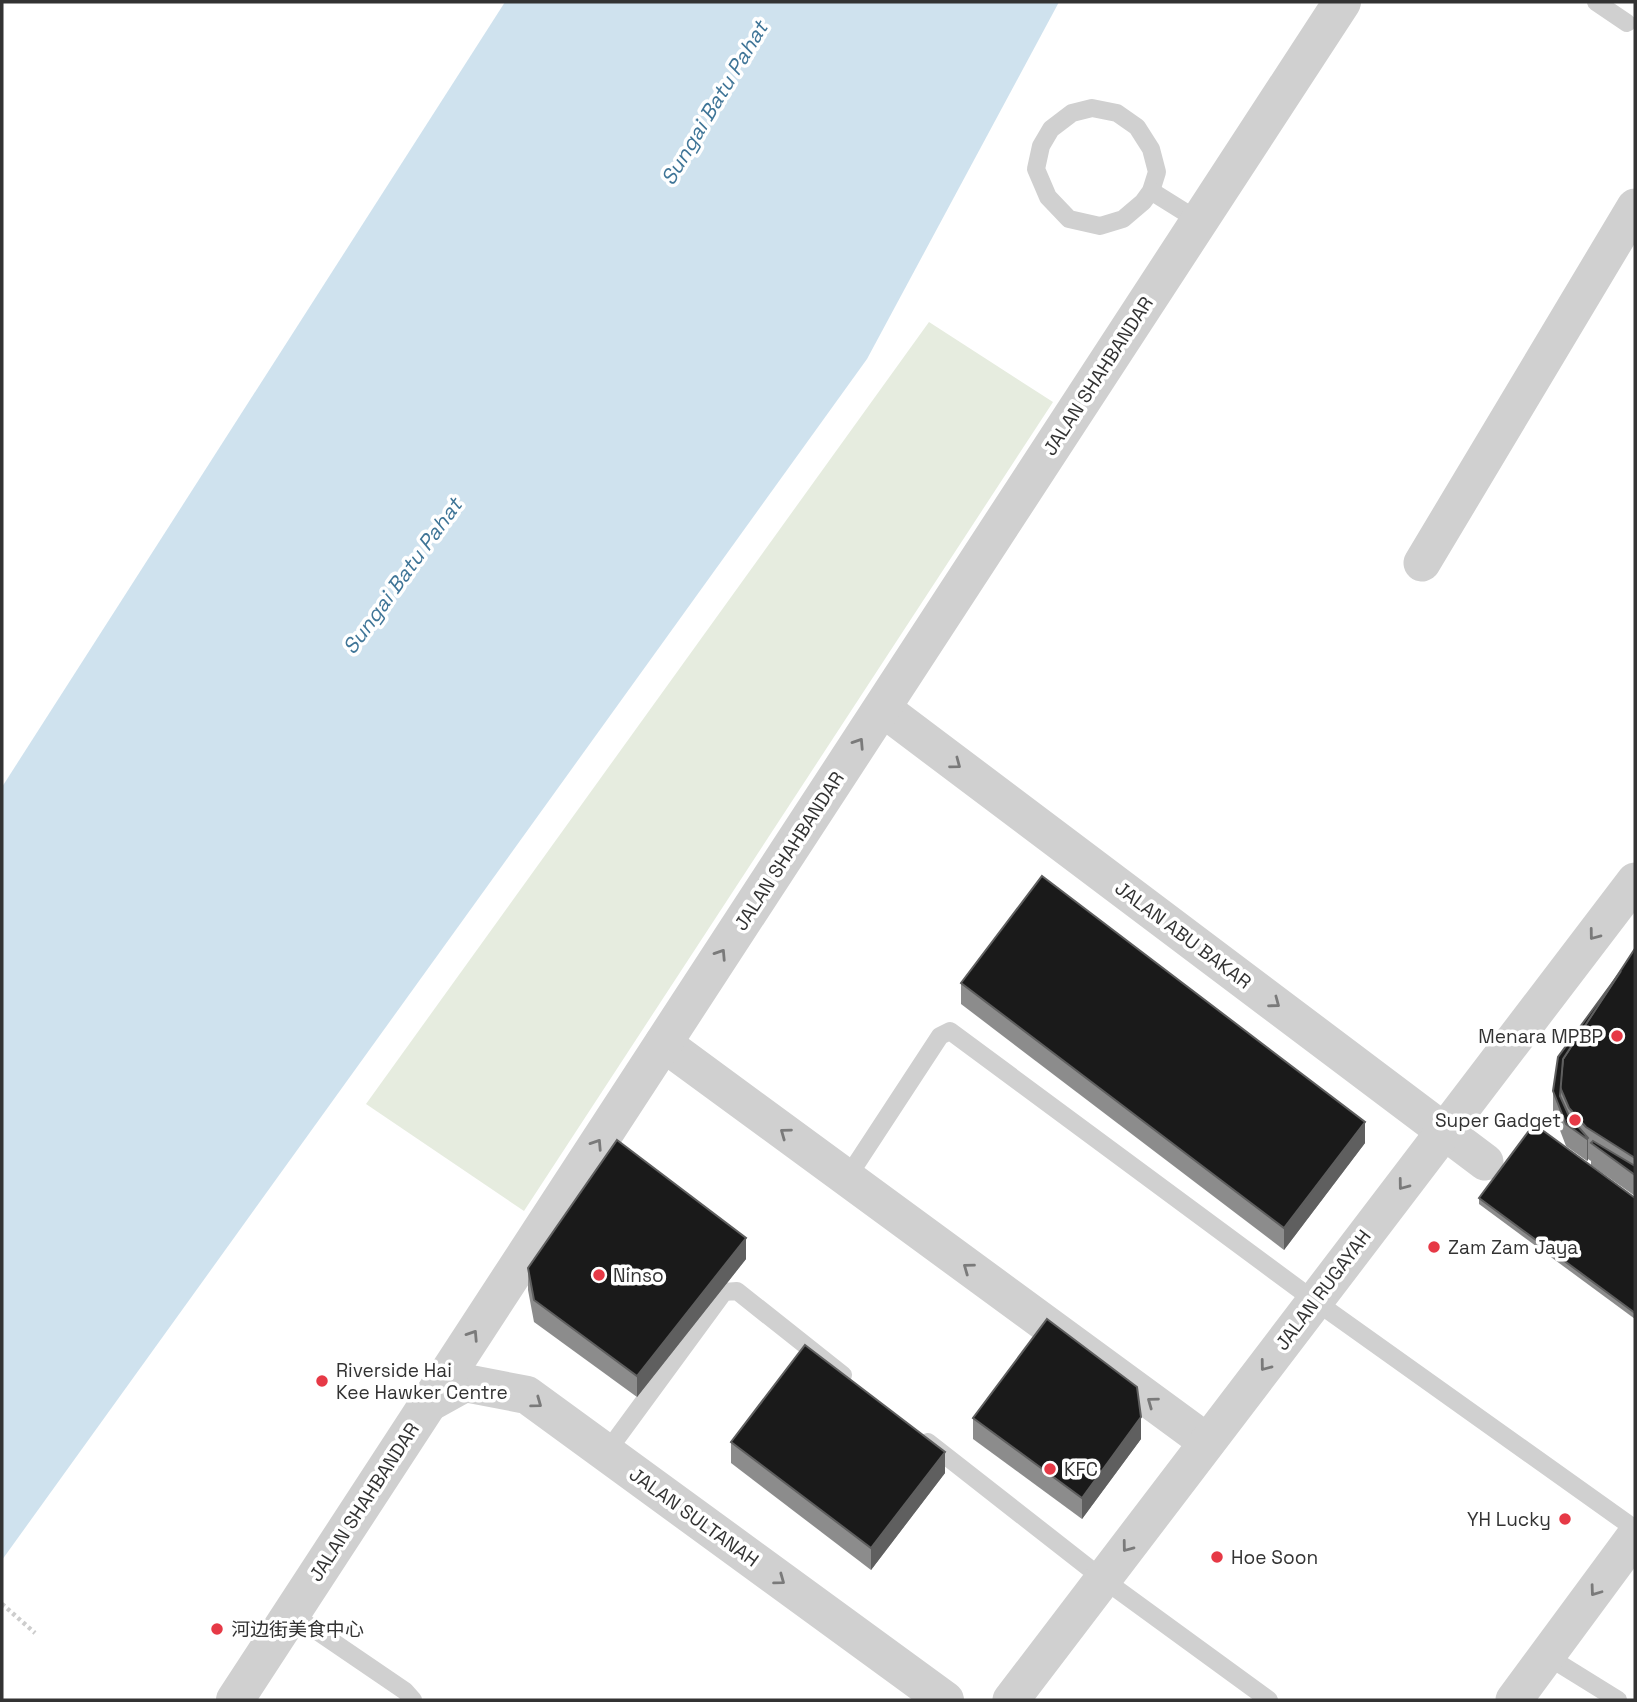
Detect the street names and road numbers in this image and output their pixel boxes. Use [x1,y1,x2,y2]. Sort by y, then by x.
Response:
street label: JALAN SHAHBANDAR [1037,292,1159,460]
street label: JALAN SHAHBANDAR [728,767,850,935]
street label: JALAN ABU BAKAR [1110,876,1256,994]
street label: JALAN RUGAYAH [1269,1225,1377,1355]
street label: JALAN SHAHBANDAR [303,1418,425,1586]
street label: JALAN SULTANAH [624,1462,764,1572]

